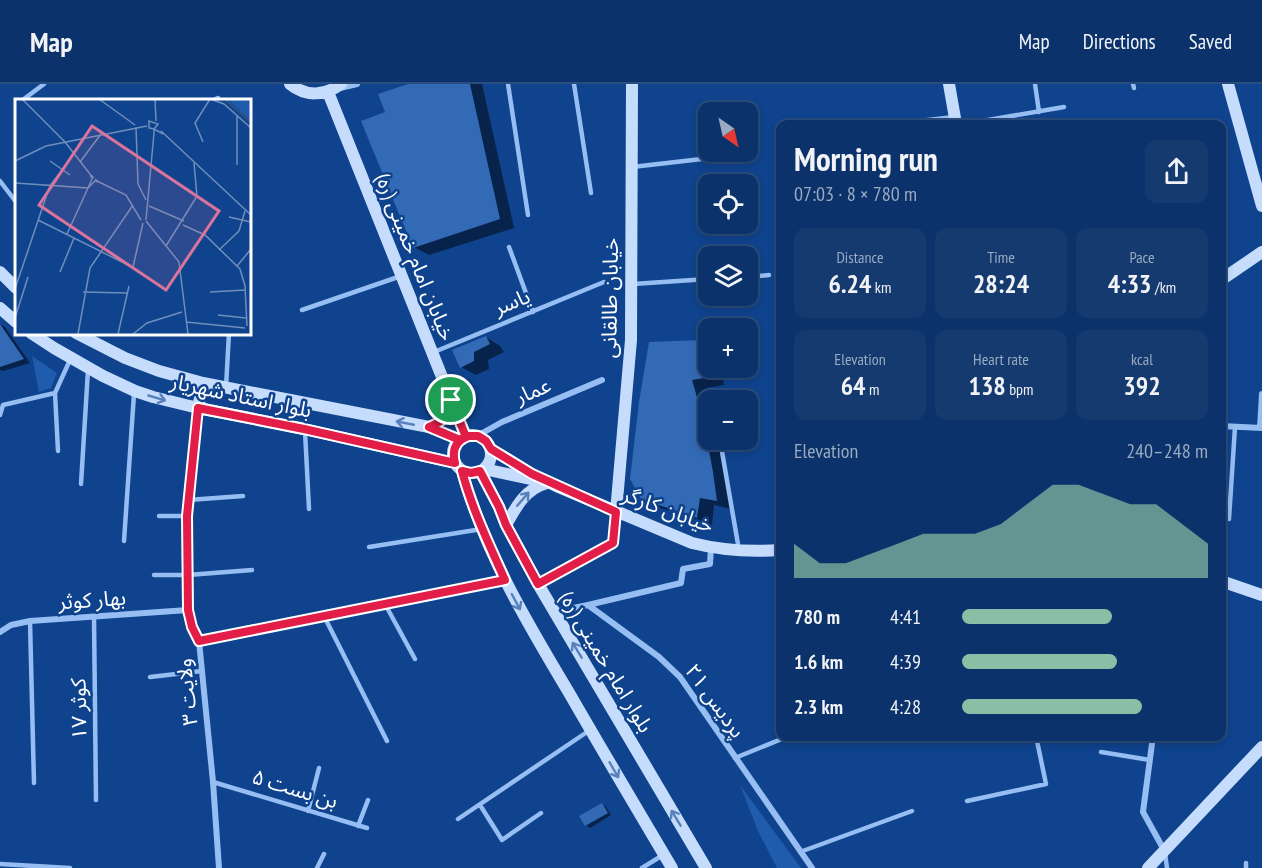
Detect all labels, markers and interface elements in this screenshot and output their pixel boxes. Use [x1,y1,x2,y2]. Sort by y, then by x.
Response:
text: Map [30,23,73,60]
text: Map [1019,28,1050,55]
text: Directions [1083,28,1156,55]
text: Saved [1189,28,1232,55]
inset map [15,99,250,334]
north arrow [698,102,758,162]
map controls [698,102,758,450]
text: Morning run [794,137,938,180]
button: share [1145,140,1208,203]
street label: خیابان امام خمینی (ره) [367,169,461,346]
button: locate [698,174,758,234]
text: 07:03 · 8 × 780 m [794,181,917,207]
street label: خیابان طالقانی [595,238,624,358]
button: layers [698,246,758,306]
text: Distance [836,247,884,267]
text: Time [987,247,1015,267]
text: Pace [1129,247,1155,267]
text: 6.24 [829,267,871,300]
text: 28:24 [973,267,1029,300]
text: 4:33 [1108,267,1152,300]
text: km [871,277,891,297]
text: /km [1152,277,1176,297]
street label: یاسر [489,282,534,321]
button: + [698,318,758,378]
text: Elevation [834,349,886,369]
text: Heart rate [973,349,1029,369]
text: kcal [1131,349,1153,369]
street label: بلوار استاد شهریار [167,367,314,424]
text: 64 [841,369,866,402]
text: 138 [968,369,1006,402]
text: 392 [1123,369,1161,402]
street label: عمار [510,371,555,410]
pin [425,374,476,425]
text: m [866,379,879,399]
text: bpm [1006,379,1034,399]
icon: arrive [434,383,467,416]
button: − [698,390,758,450]
one-way arrow [147,393,166,404]
one-way arrow [396,417,415,428]
text: Elevation [794,438,858,464]
text: 240–248 m [1126,438,1208,464]
street label: خیابان کارگر [618,480,718,539]
one-way arrow [516,492,530,507]
street label: بهار کوثر [56,584,127,615]
street label: بلوار امام خمینی (ره) [551,586,659,739]
one-way arrow [510,593,522,610]
text: 780 m [794,604,840,630]
text: 4:41 [890,604,921,630]
one-way arrow [570,642,582,659]
text: 1.6 km [794,649,843,675]
text: 4:39 [890,649,921,675]
street label: ولایت ۳ [170,657,203,727]
street label: پردیس ۲۱ [679,658,751,743]
street label: کوثر ۱۷ [64,678,93,740]
text: 2.3 km [794,694,843,720]
text: 4:28 [890,694,921,720]
one-way arrow [609,762,621,779]
street label: بن بست ۵ [249,763,341,814]
one-way arrow [670,810,682,827]

